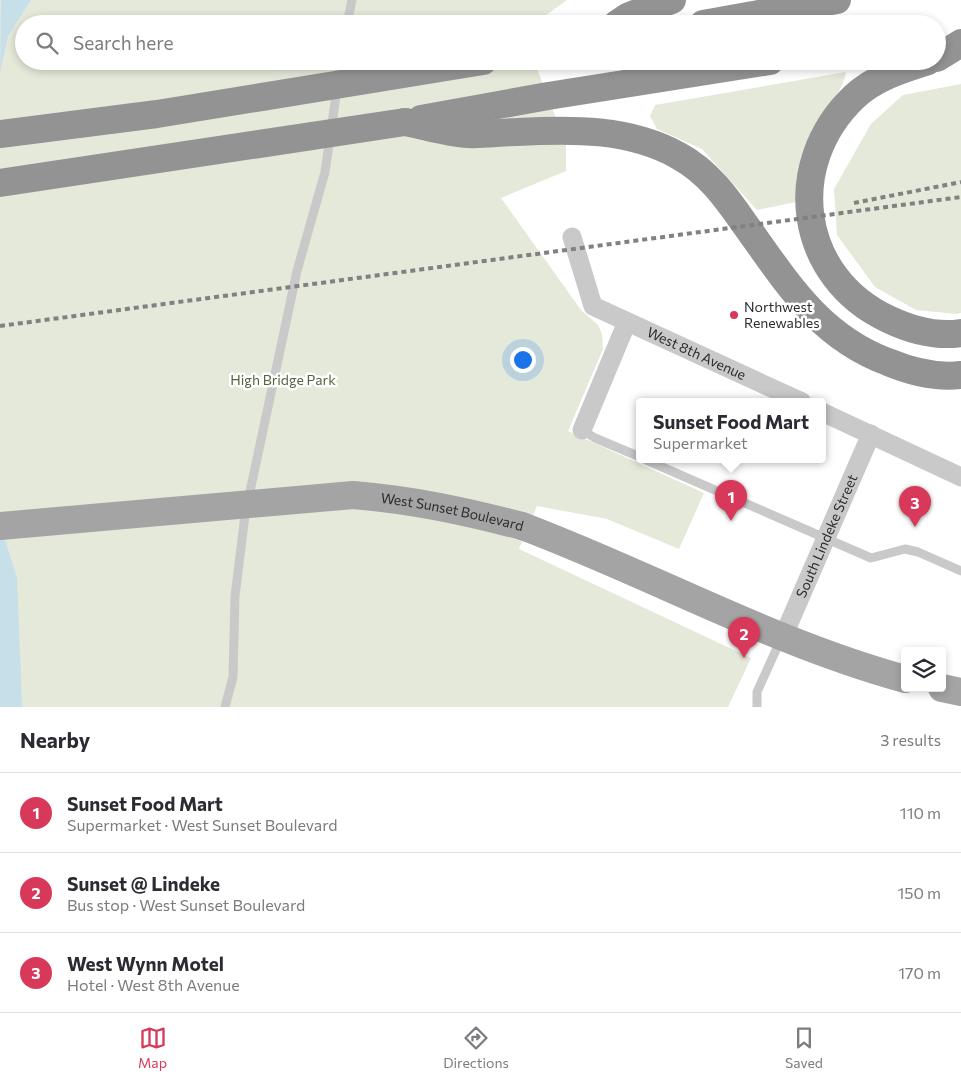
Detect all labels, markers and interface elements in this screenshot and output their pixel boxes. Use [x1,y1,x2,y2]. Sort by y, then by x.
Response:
search box [15,15,946,70]
icon: search [33,29,61,57]
text: Search here [73,31,173,54]
place label: Northwest Renewables [744,298,820,331]
marker: Northwest Renewables [728,309,740,321]
street label: West 8th Avenue [644,323,749,383]
your location [510,347,536,373]
park label: High Bridge Park [230,371,336,388]
popup [636,398,826,463]
text: Sunset Food Mart [653,410,809,433]
text: Supermarket [653,433,748,452]
street label: South Lindeke Street [792,471,861,600]
pin: 1 [715,480,747,521]
pin: 3 [899,486,931,527]
street label: West Sunset Boulevard [380,489,526,534]
pin: 2 [728,617,760,658]
map controls [901,647,946,692]
button: layers [901,647,946,692]
text: Nearby [20,727,90,752]
text: 3 results [880,730,941,749]
text: Sunset Food Mart [67,792,223,815]
text: 1 [32,803,40,822]
text: 110 m [900,803,941,822]
text: Supermarket · West Sunset Boulevard [67,815,338,834]
text: Sunset @ Lindeke [67,872,220,895]
text: 2 [31,883,41,902]
text: 150 m [898,883,941,902]
text: Bus stop · West Sunset Boulevard [67,895,305,914]
text: West Wynn Motel [67,952,224,975]
text: 3 [31,963,41,982]
text: 170 m [898,963,941,982]
text: Hotel · West 8th Avenue [67,975,240,994]
tab: Map [138,1024,167,1071]
tab: Directions [443,1024,509,1071]
tab: Saved [785,1024,823,1071]

